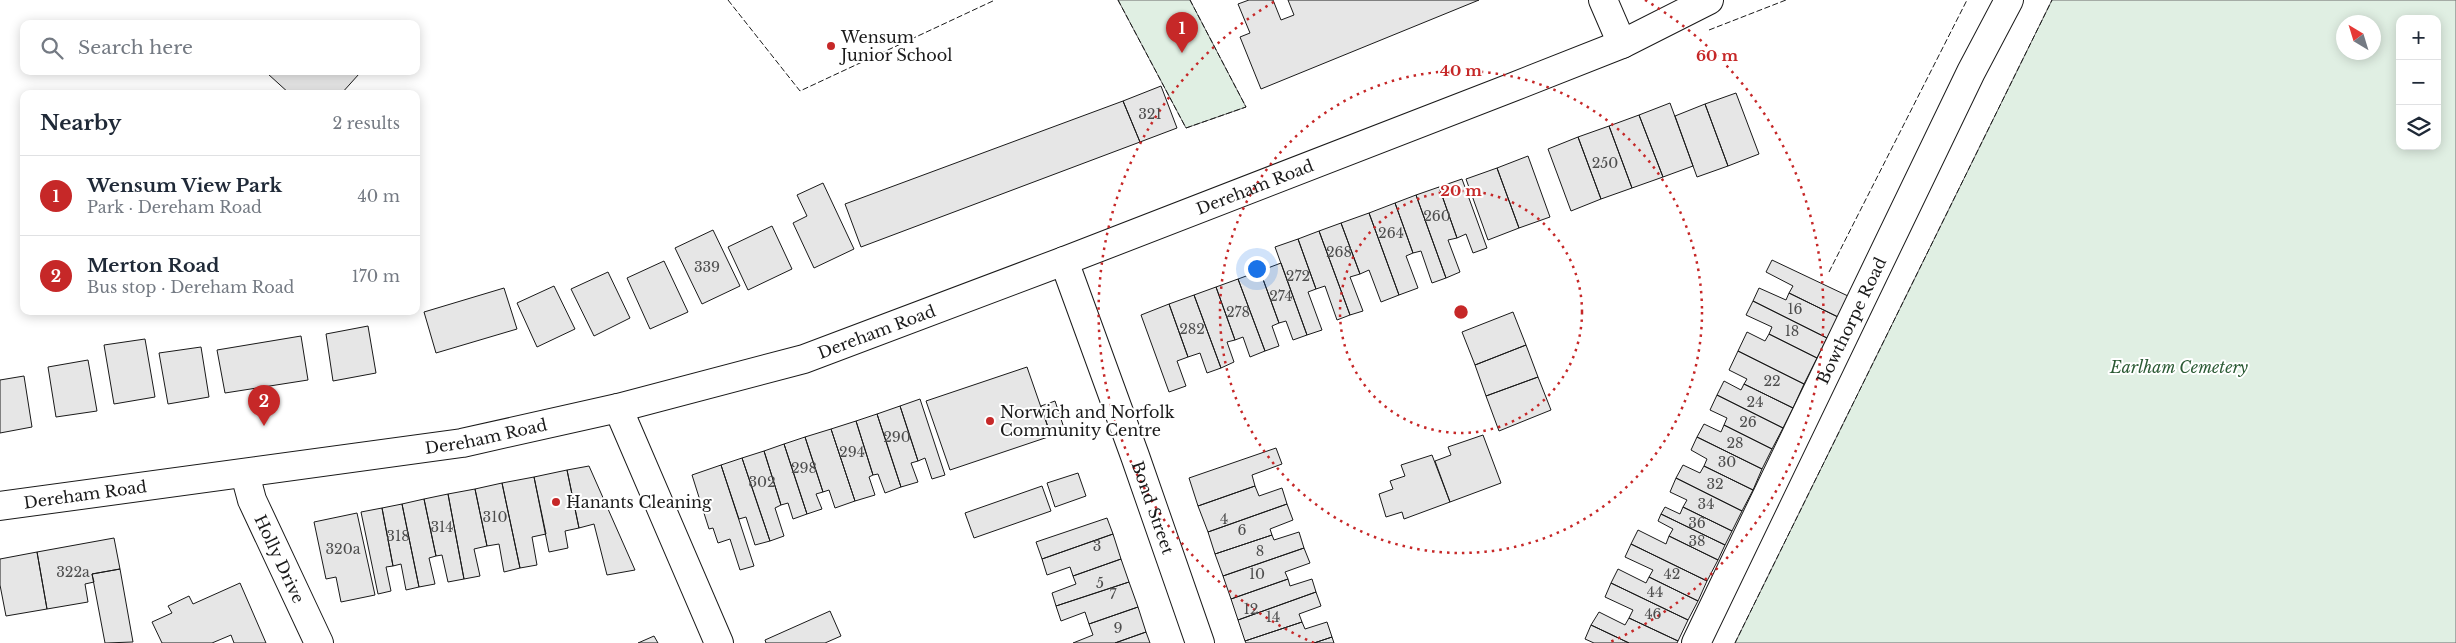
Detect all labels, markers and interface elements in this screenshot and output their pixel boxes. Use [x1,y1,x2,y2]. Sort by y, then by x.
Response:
pin: 1 [1166,12,1198,53]
north arrow [2336,15,2381,60]
map controls [2396,15,2441,150]
button: + [2396,15,2441,60]
search box [20,20,420,75]
place label: Wensum Junior School [839,27,952,65]
icon: search [38,34,66,62]
text: Search here [78,36,193,59]
marker: Wensum Junior School [825,40,837,52]
text: 60 m [1696,46,1738,65]
button: − [2396,60,2441,105]
text: 40 m [1440,61,1482,80]
house number: 321 [1138,105,1162,123]
button: layers [2396,105,2441,150]
text: Nearby [40,110,121,136]
text: 2 results [332,113,400,133]
house number: 250 [1592,154,1618,172]
street label: Dereham Road [1193,155,1317,219]
text: Wensum View Park [87,174,282,197]
text: 20 m [1440,181,1482,200]
text: 1 [53,186,59,206]
text: 40 m [357,186,400,206]
text: Park · Dereham Road [87,197,262,217]
house number: 260 [1423,207,1451,225]
house number: 264 [1378,224,1404,242]
house number: 268 [1326,243,1352,261]
text: Merton Road [87,254,220,277]
street label: Bowthorpe Road [1812,254,1890,387]
your location [1244,256,1270,282]
house number: 339 [694,258,720,276]
text: 2 [51,266,61,286]
text: 170 m [352,266,400,286]
house number: 272 [1286,267,1310,285]
text: Bus stop · Dereham Road [87,277,294,297]
house number: 274 [1269,287,1293,305]
street label: Dereham Road [815,300,938,363]
house number: 16 [1787,300,1803,318]
house number: 278 [1226,303,1250,321]
centre of rings [1452,303,1470,321]
house number: 282 [1179,320,1205,338]
house number: 18 [1785,322,1799,340]
park label: Earlham Cemetery [2109,357,2249,377]
house number: 22 [1763,372,1781,390]
pin: 2 [248,385,280,426]
house number: 24 [1747,393,1763,411]
place label: Norwich and Norfolk Community Centre [1000,402,1175,440]
house number: 26 [1739,413,1757,431]
street label: Dereham Road [424,414,549,458]
marker: Norwich and Norfolk Community Centre [984,415,996,427]
house number: 290 [883,428,911,446]
house number: 28 [1726,434,1744,452]
house number: 294 [839,443,865,461]
house number: 30 [1718,453,1736,471]
street label: Bond Street [1127,458,1178,557]
house number: 298 [791,459,817,477]
house number: 302 [748,473,776,491]
house number: 32 [1706,475,1724,493]
street label: Dereham Road [22,476,148,513]
place label: Hanants Cleaning [566,492,712,512]
house number: 34 [1698,495,1714,513]
marker: Hanants Cleaning [550,496,562,508]
house number: 310 [483,508,507,526]
house number: 4 [1220,510,1228,528]
street label: Holly Drive [250,512,309,606]
house number: 36 [1688,514,1706,532]
house number: 314 [430,518,454,536]
house number: 6 [1237,521,1247,539]
house number: 318 [386,527,410,545]
house number: 38 [1688,532,1706,550]
house number: 3 [1093,537,1101,555]
house number: 320a [326,540,361,558]
house number: 8 [1256,542,1264,560]
house number: 322a [56,563,90,581]
house number: 10 [1249,565,1265,583]
house number: 42 [1664,565,1680,583]
house number: 5 [1096,574,1104,592]
house number: 44 [1647,583,1663,601]
house number: 7 [1109,585,1117,603]
house number: 12 [1244,600,1258,618]
house number: 46 [1644,605,1662,623]
house number: 14 [1266,608,1280,626]
house number: 9 [1113,619,1123,637]

